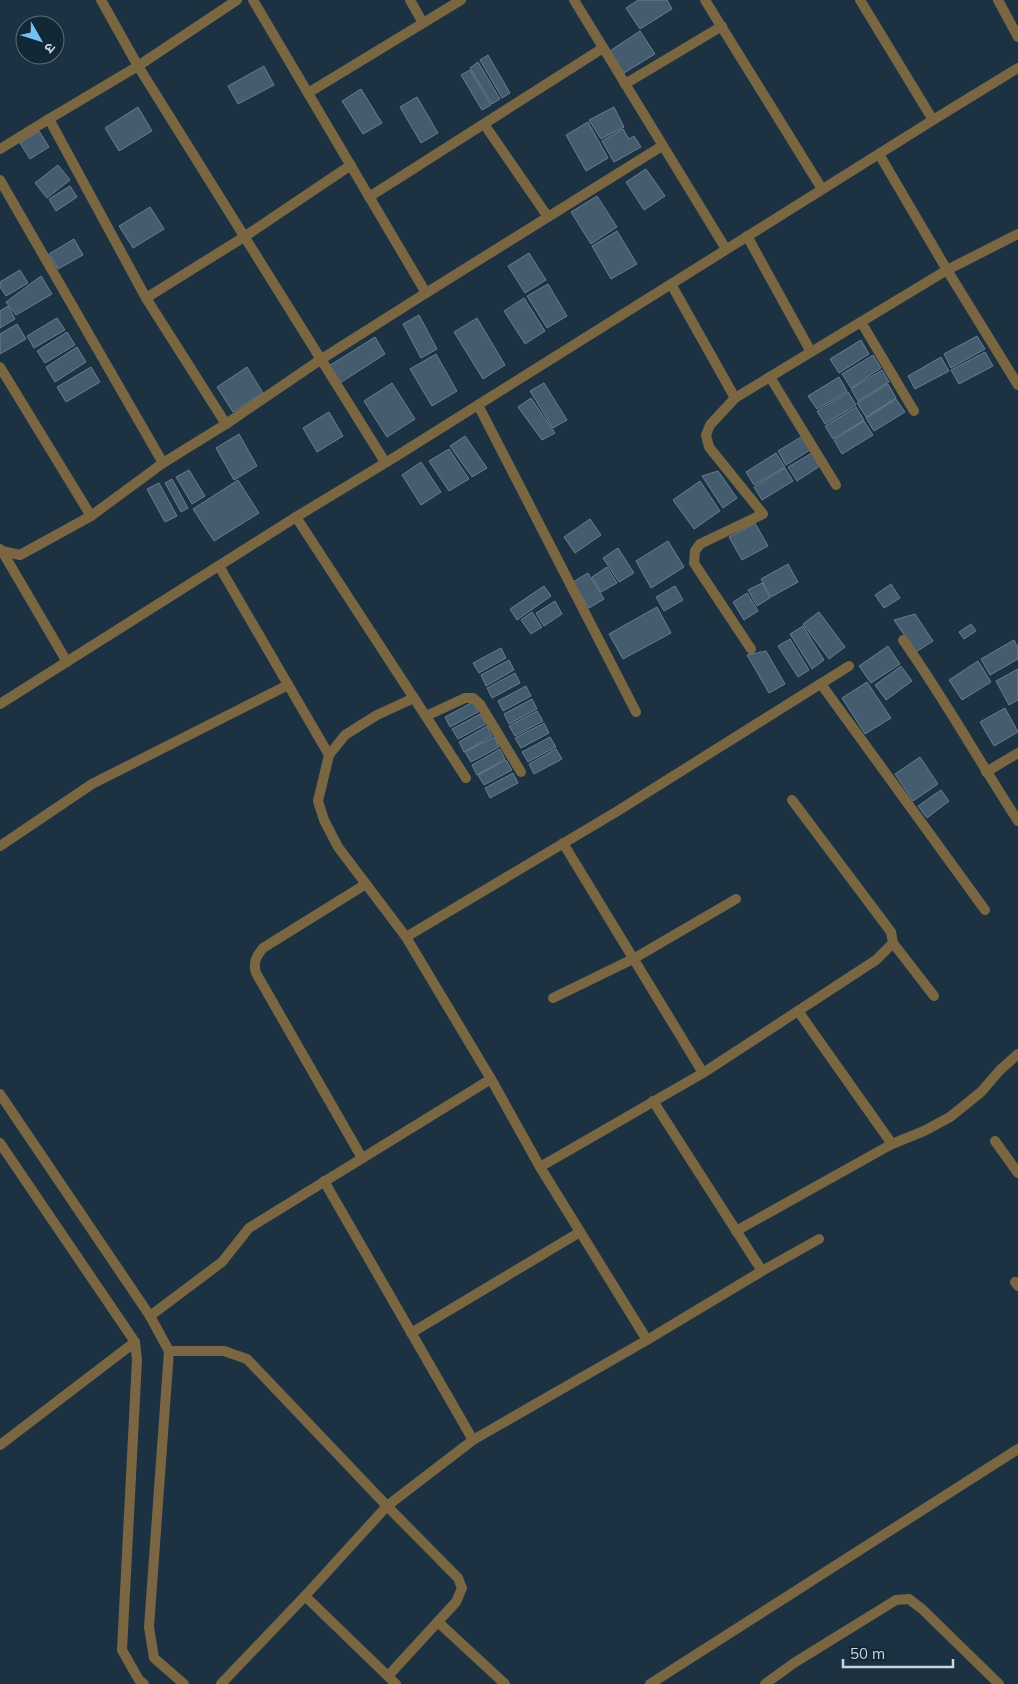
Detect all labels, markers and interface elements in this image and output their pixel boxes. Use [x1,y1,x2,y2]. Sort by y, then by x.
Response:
north arrow [15,15,65,65]
text: उ [40,39,60,58]
scale bar [843,1636,953,1668]
text: 50 m [850,1644,885,1663]

